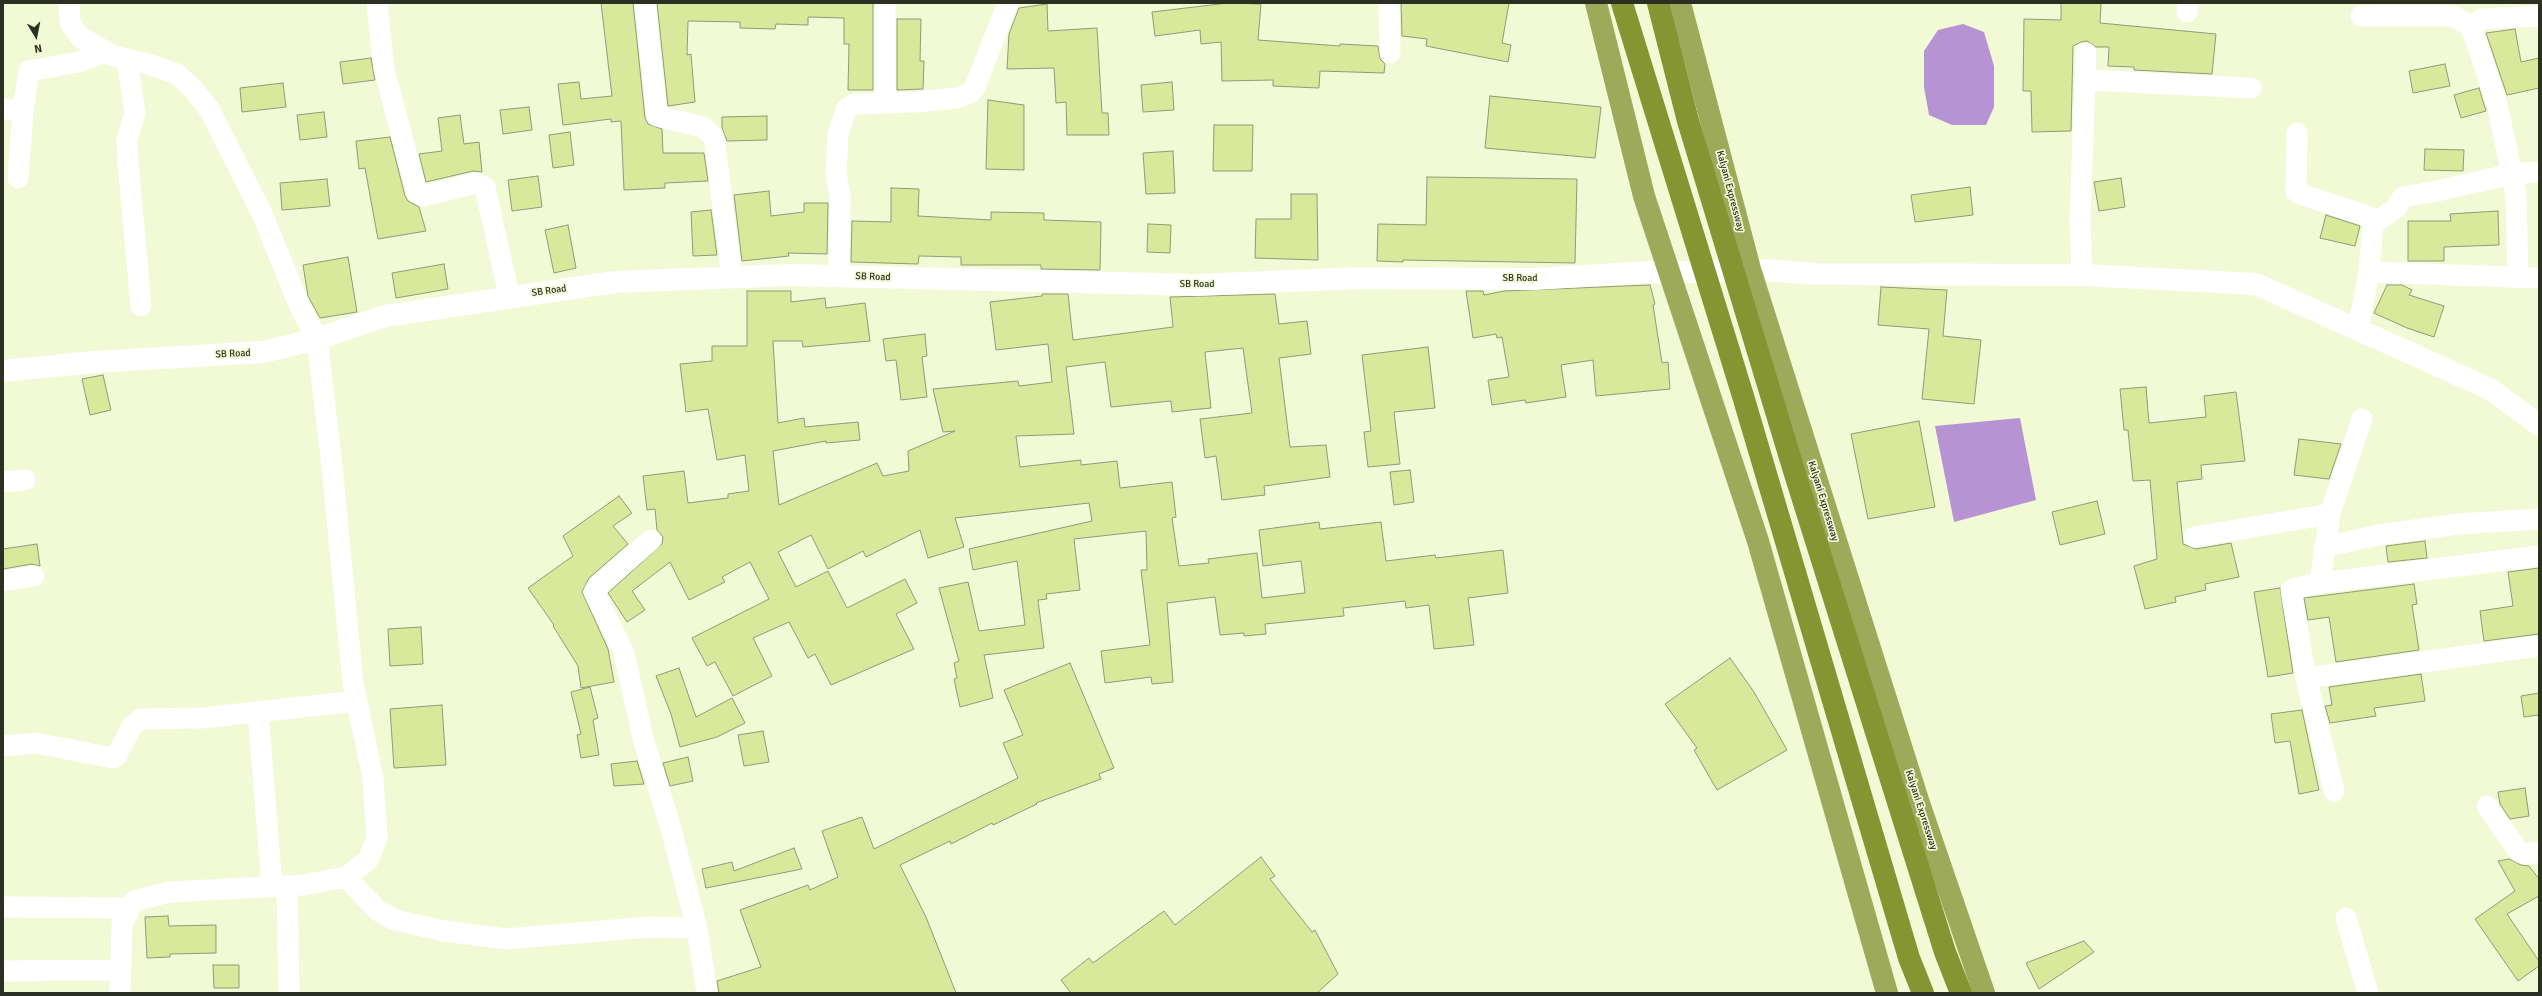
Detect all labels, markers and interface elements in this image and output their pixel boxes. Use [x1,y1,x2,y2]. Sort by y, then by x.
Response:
north arrow [16,16,56,56]
text: N [33,41,43,55]
street label: Kalyani Expressway [1713,149,1747,233]
street label: SB Road [855,270,891,284]
street label: SB Road [1502,272,1538,284]
street label: SB Road [1179,278,1215,290]
street label: SB Road [531,283,567,299]
street label: SB Road [215,347,251,361]
street label: Kalyani Expressway [1805,459,1841,543]
street label: Kalyani Expressway [1902,768,1940,852]

